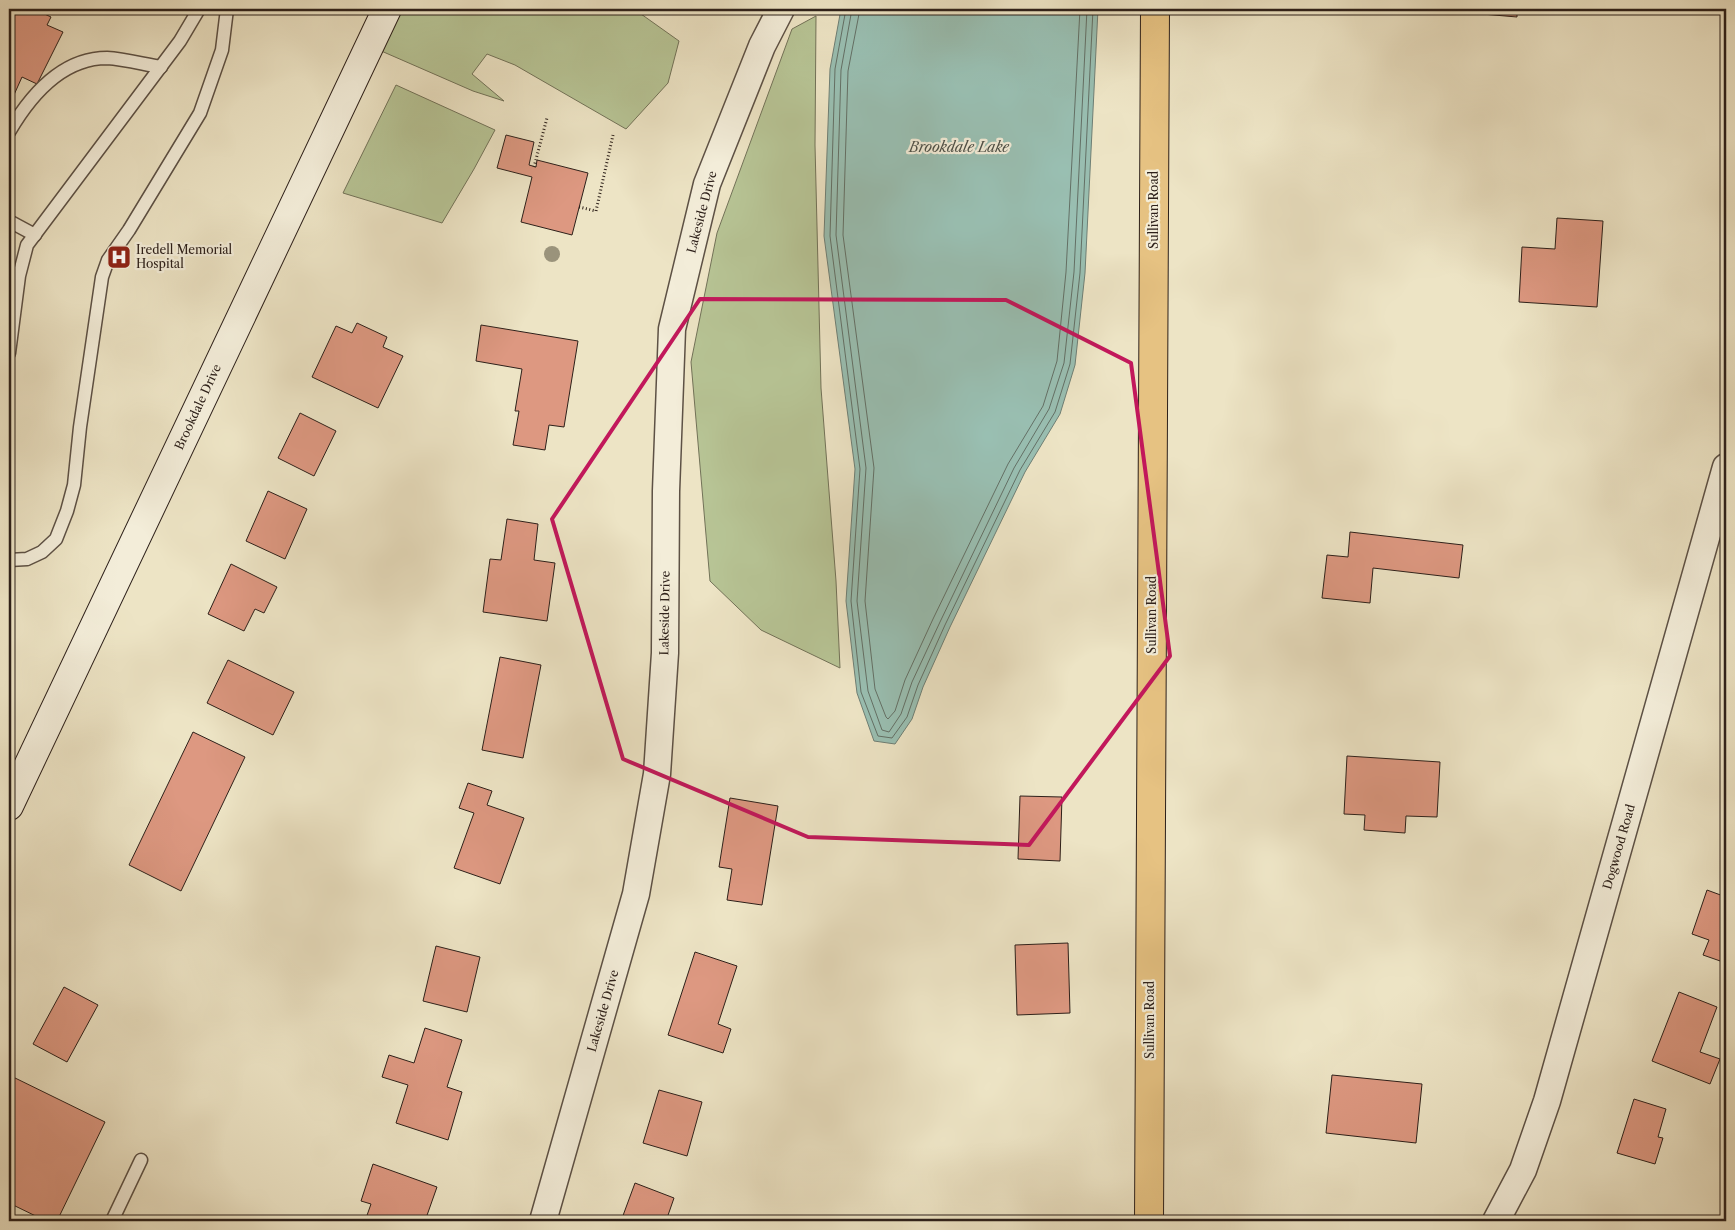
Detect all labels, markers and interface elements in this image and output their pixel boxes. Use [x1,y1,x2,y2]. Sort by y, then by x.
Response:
water label: Brookdale Lake [908,138,1010,156]
street label: Lakeside Drive [683,169,720,255]
street label: Sullivan Road [1146,170,1161,249]
place label: Iredell Memorial Hospital [136,242,233,271]
hospital icon: Iredell Memorial Hospital [106,244,132,270]
street label: Brookdale Drive [171,361,224,452]
street label: Lakeside Drive [656,570,673,655]
street label: Sullivan Road [1144,575,1159,654]
street label: Dogwood Road [1599,802,1638,891]
street label: Lakeside Drive [584,968,621,1054]
street label: Sullivan Road [1142,980,1157,1059]

